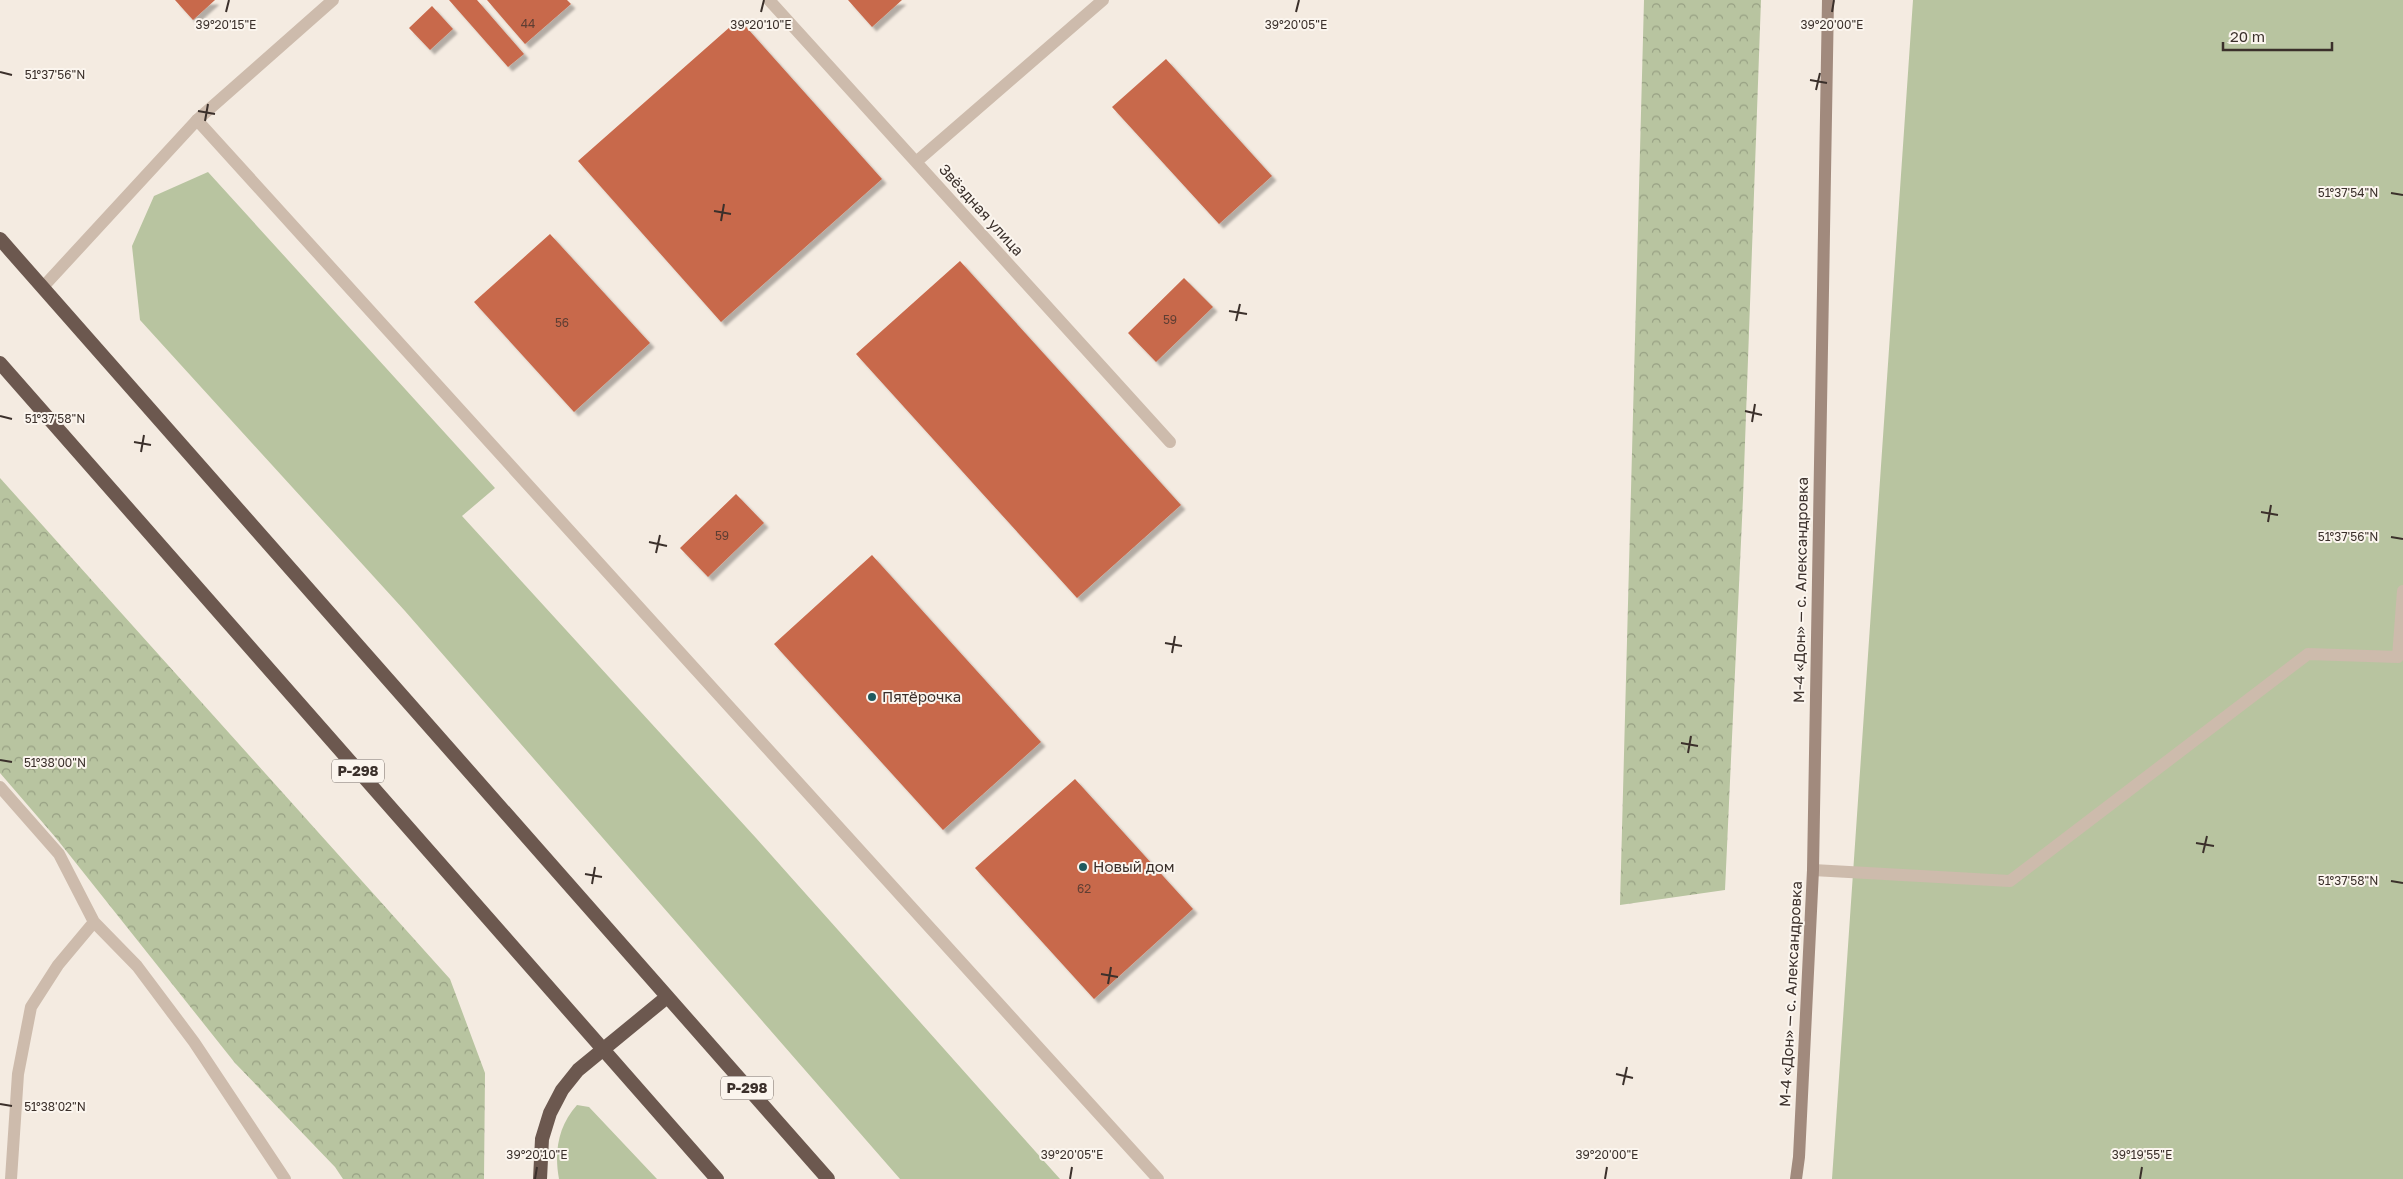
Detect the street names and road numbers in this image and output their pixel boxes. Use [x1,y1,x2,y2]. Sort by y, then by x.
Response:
street label: Звёздная улица [936,160,1028,259]
street label: М-4 «Дон» — с. Александровка [1789,477,1811,703]
road number: Р-298 [332,759,384,782]
street label: М-4 «Дон» — с. Александровка [1775,881,1805,1107]
road number: Р-298 [721,1076,773,1100]

